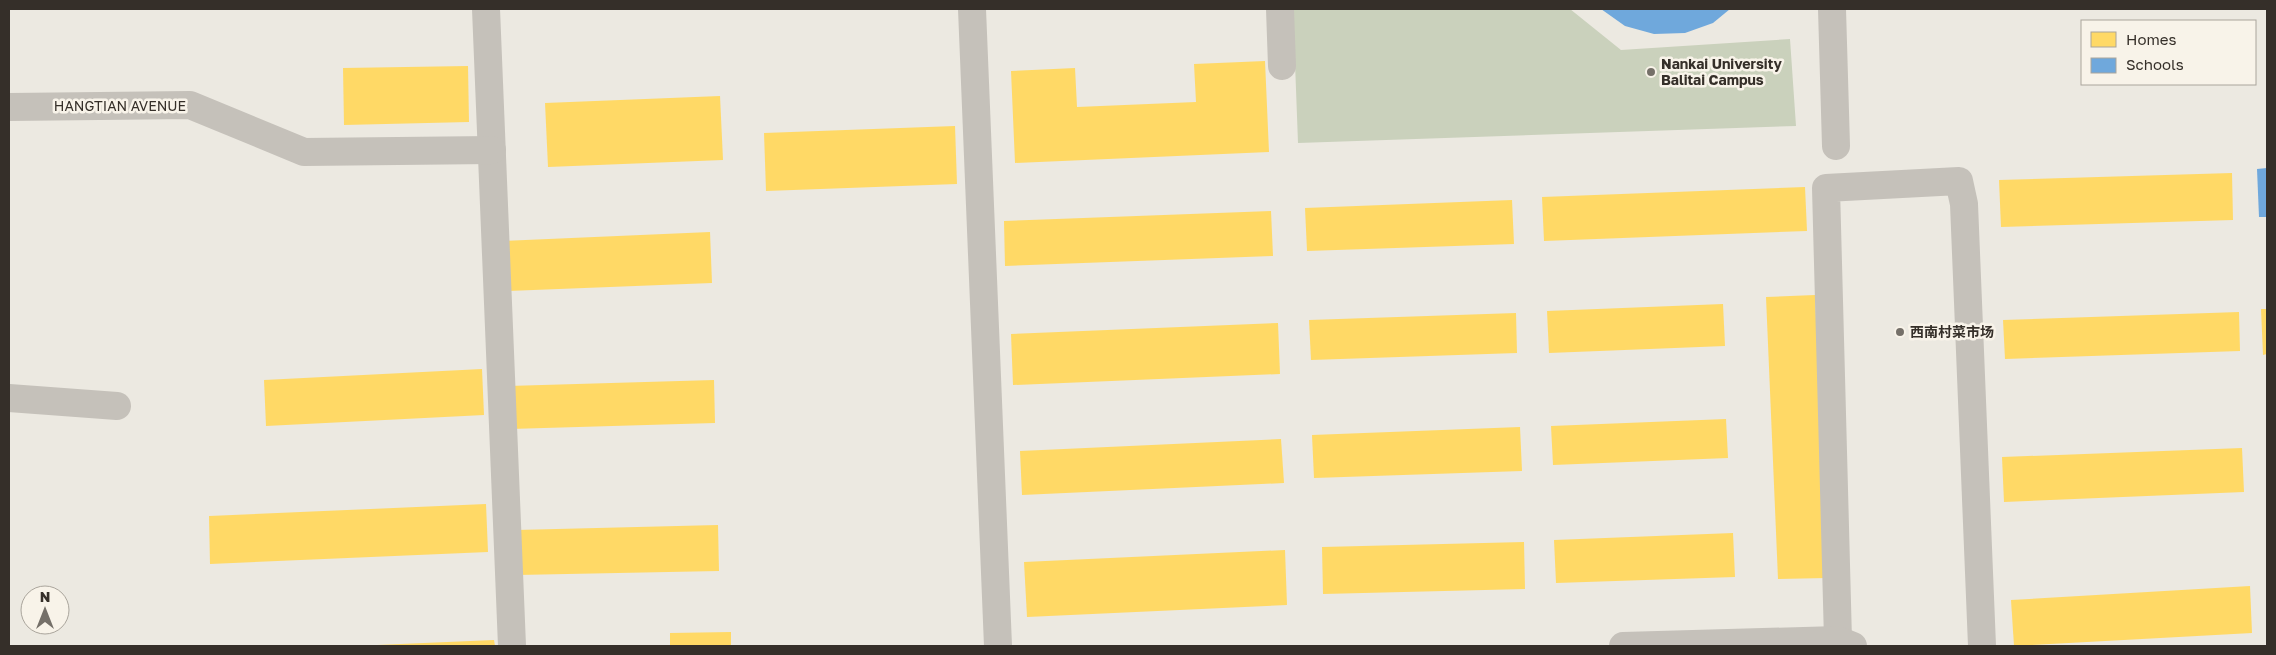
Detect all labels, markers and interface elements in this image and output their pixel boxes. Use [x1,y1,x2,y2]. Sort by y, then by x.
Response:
legend [2081,20,2256,85]
text: Homes [2126,30,2176,48]
place label: Nankai University Balitai Campus [1661,55,1782,88]
text: Schools [2126,55,2184,73]
marker: Nankai University Balitai Campus [1645,66,1657,78]
street label: HANGTIAN AVENUE [54,97,186,114]
place label: 西南村菜市场 [1910,323,1994,340]
marker: 西南村菜市场 [1894,326,1906,338]
north arrow [20,585,70,635]
text: N [40,588,50,605]

